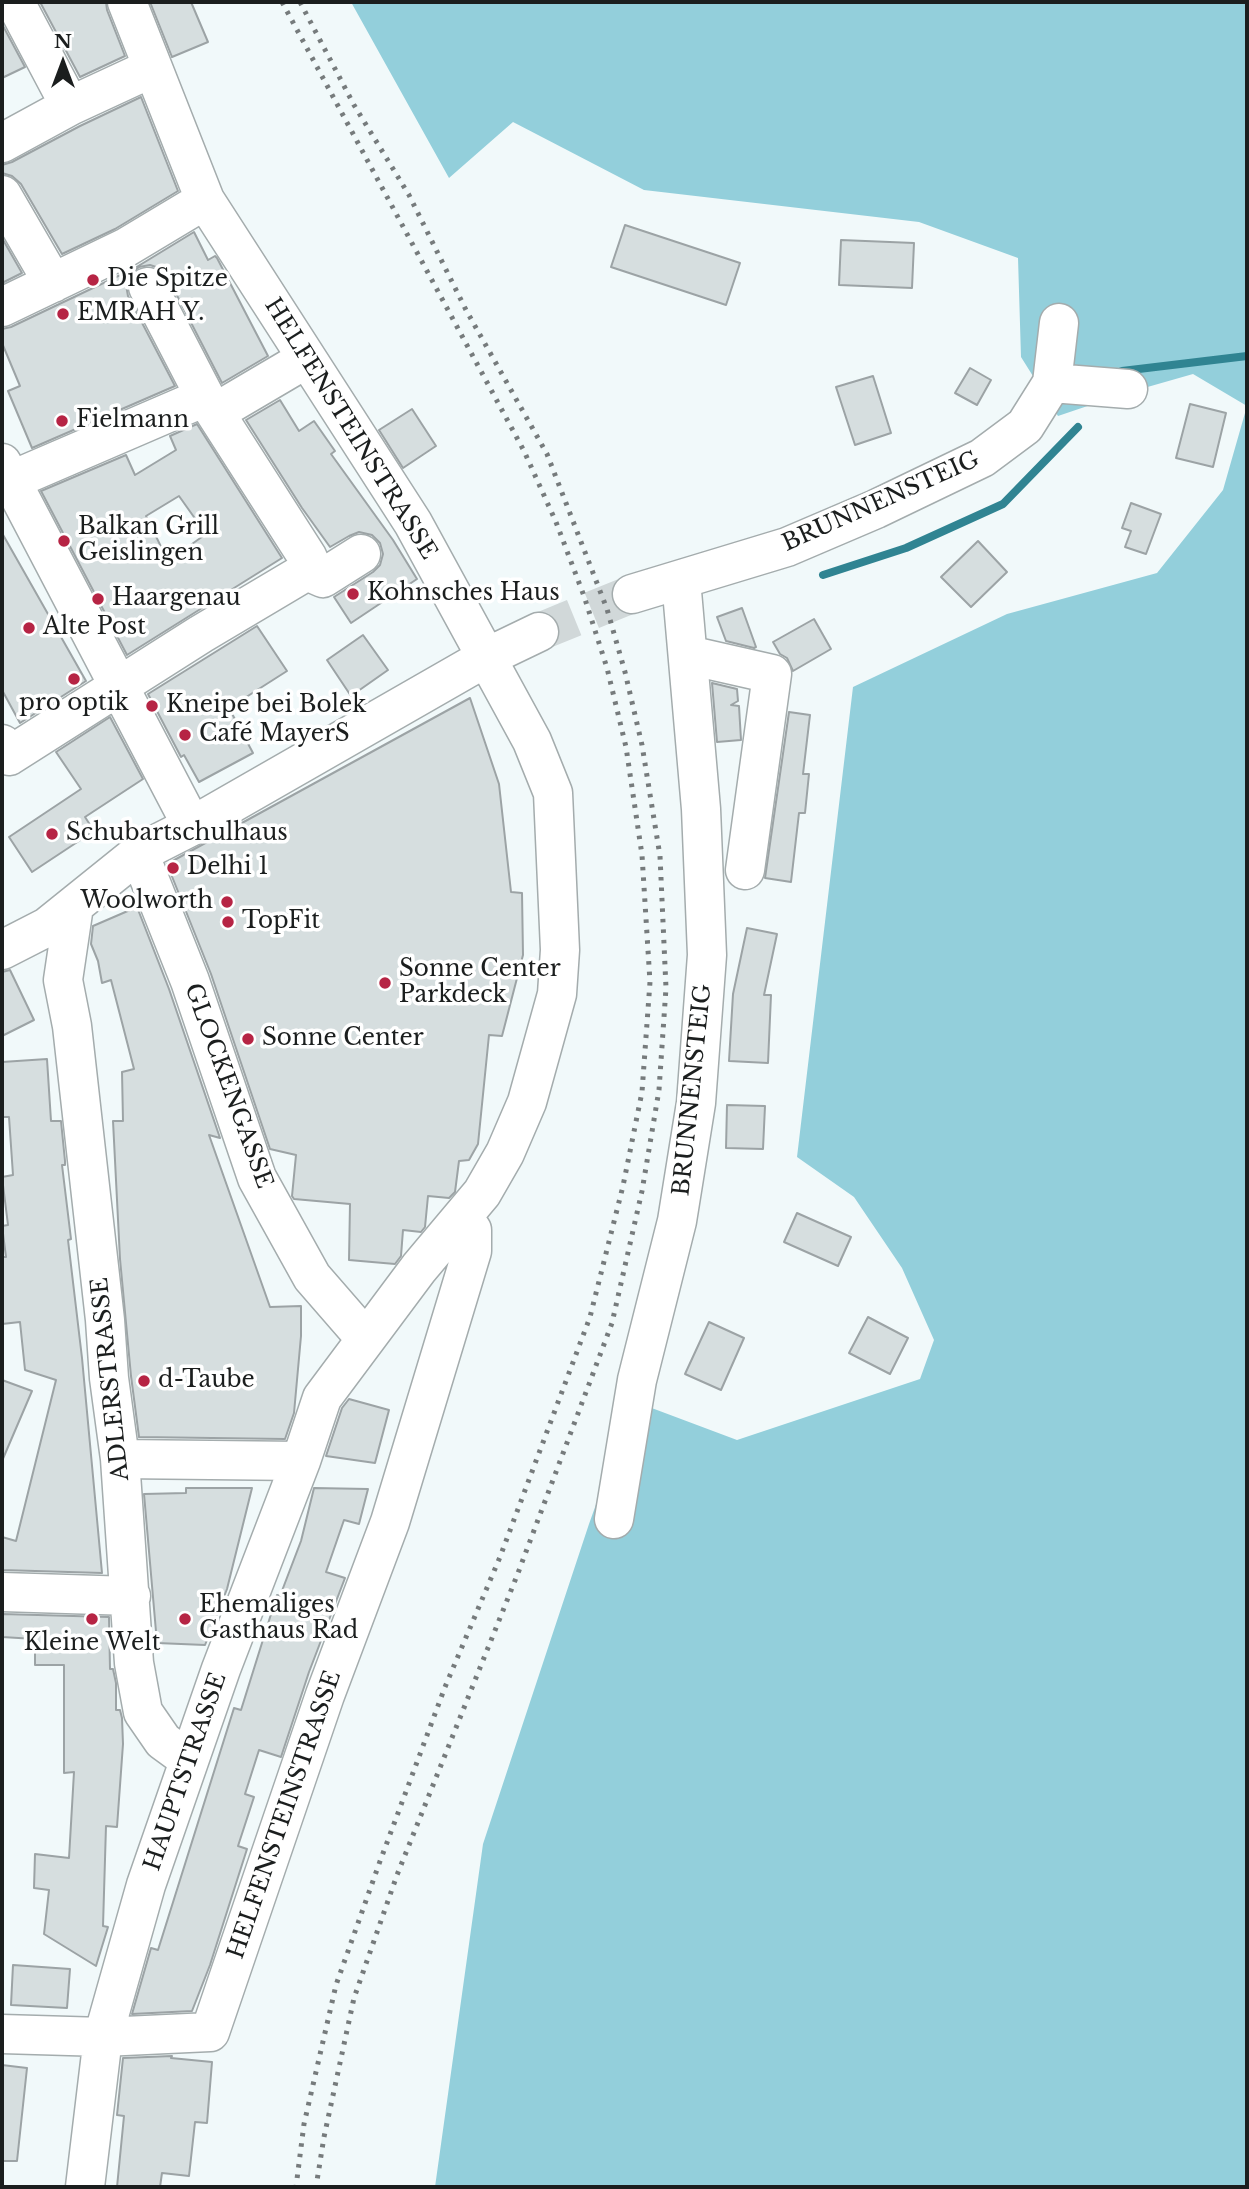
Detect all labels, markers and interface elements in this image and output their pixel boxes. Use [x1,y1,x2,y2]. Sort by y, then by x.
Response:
north arrow [28,28,98,98]
text: N [54,30,72,53]
place label: Die Spitze [107,266,228,294]
marker: Die Spitze [85,272,101,288]
street label: HELFENSTEINSTRASSE [258,293,442,565]
place label: EMRAH Y. [77,300,204,328]
marker: EMRAH Y. [55,306,71,322]
place label: Fielmann [76,407,189,435]
marker: Fielmann [54,413,70,429]
street label: BRUNNENSTEIG [778,446,984,558]
place label: Balkan Grill Geislingen [78,514,219,568]
marker: Balkan Grill Geislingen [56,533,72,549]
place label: Kohnsches Haus [367,580,560,608]
place label: Haargenau [112,585,241,613]
marker: Kohnsches Haus [345,586,361,602]
marker: Haargenau [90,591,106,607]
place label: Alte Post [43,614,146,642]
marker: Alte Post [21,620,37,636]
marker: pro optik [66,671,82,687]
place label: pro optik [19,690,129,718]
place label: Kneipe bei Bolek [166,692,366,720]
marker: Kneipe bei Bolek [144,698,160,714]
place label: Café MayerS [199,721,350,749]
marker: Café MayerS [177,727,193,743]
place label: Schubartschulhaus [66,820,288,848]
marker: Schubartschulhaus [44,826,60,842]
place label: Delhi 1 [187,854,269,882]
marker: Delhi 1 [165,860,181,876]
place label: Woolworth [81,888,213,916]
marker: Woolworth [219,894,235,910]
place label: TopFit [242,908,320,936]
marker: TopFit [220,914,236,930]
place label: Sonne Center Parkdeck [399,956,561,1010]
marker: Sonne Center Parkdeck [377,975,393,991]
street label: GLOCKENGASSE [178,980,278,1192]
street label: BRUNNENSTEIG [668,983,718,1197]
place label: Sonne Center [262,1025,424,1053]
marker: Sonne Center [240,1031,256,1047]
street label: ADLERSTRASSE [87,1276,135,1482]
place label: d-Taube [158,1367,255,1395]
marker: d-Taube [136,1373,152,1389]
place label: Ehemaliges Gasthaus Rad [199,1592,358,1646]
marker: Kleine Welt [84,1611,100,1627]
marker: Ehemaliges Gasthaus Rad [177,1611,193,1627]
place label: Kleine Welt [24,1630,160,1658]
street label: HELFENSTEINSTRASSE [223,1667,347,1963]
street label: HAUPTSTRASSE [139,1669,233,1875]

